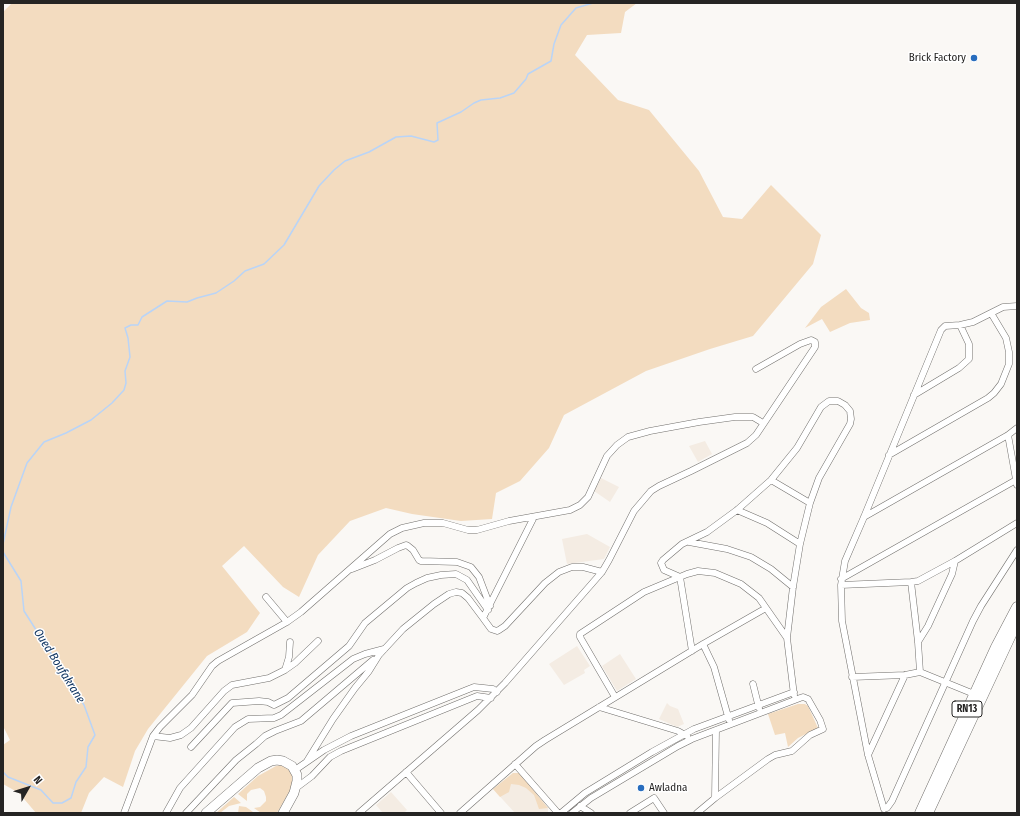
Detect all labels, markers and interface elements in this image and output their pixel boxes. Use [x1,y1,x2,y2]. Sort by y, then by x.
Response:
place label: Brick Factory [909,51,966,65]
marker: Brick Factory [969,53,979,63]
water label: Oued Boufakrane [30,626,88,706]
road number: RN13 [952,701,982,717]
north arrow [8,768,48,808]
text: N [31,773,45,787]
place label: Awladna [649,781,687,795]
marker: Awladna [636,783,646,793]

